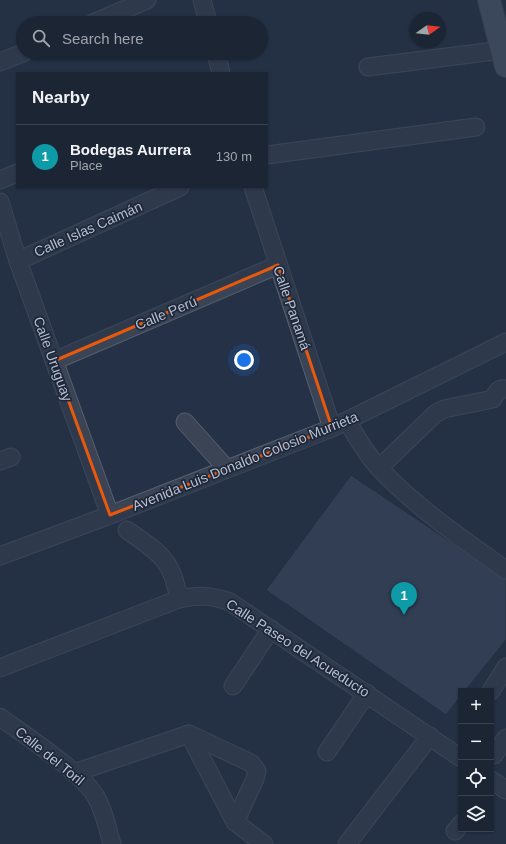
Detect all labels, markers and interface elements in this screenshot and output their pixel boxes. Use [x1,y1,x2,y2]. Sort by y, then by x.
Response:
north arrow [410,12,446,48]
search box [16,16,268,60]
icon: search [30,27,52,49]
text: Search here [62,30,144,47]
text: Nearby [32,88,90,107]
text: Bodegas Aurrera [70,141,191,158]
text: 1 [41,149,49,164]
text: 130 m [216,149,252,164]
text: Place [70,158,103,173]
street label: Calle Islas Caimán [31,198,145,260]
street label: Calle Panamá [270,264,314,352]
street label: Calle Perú [133,293,199,333]
street label: Calle Uruguay [30,315,76,403]
your location [234,350,254,370]
street label: Avenida Luis Donaldo Colosio Murrieta [130,408,360,514]
pin: 1 [391,582,417,615]
street label: Calle Paseo del Acueducto [223,596,373,700]
map controls [458,688,494,832]
button: + [458,688,494,724]
street label: Calle del Toril [12,723,88,789]
button: − [458,724,494,760]
button: locate [458,760,494,796]
button: layers [458,796,494,832]

